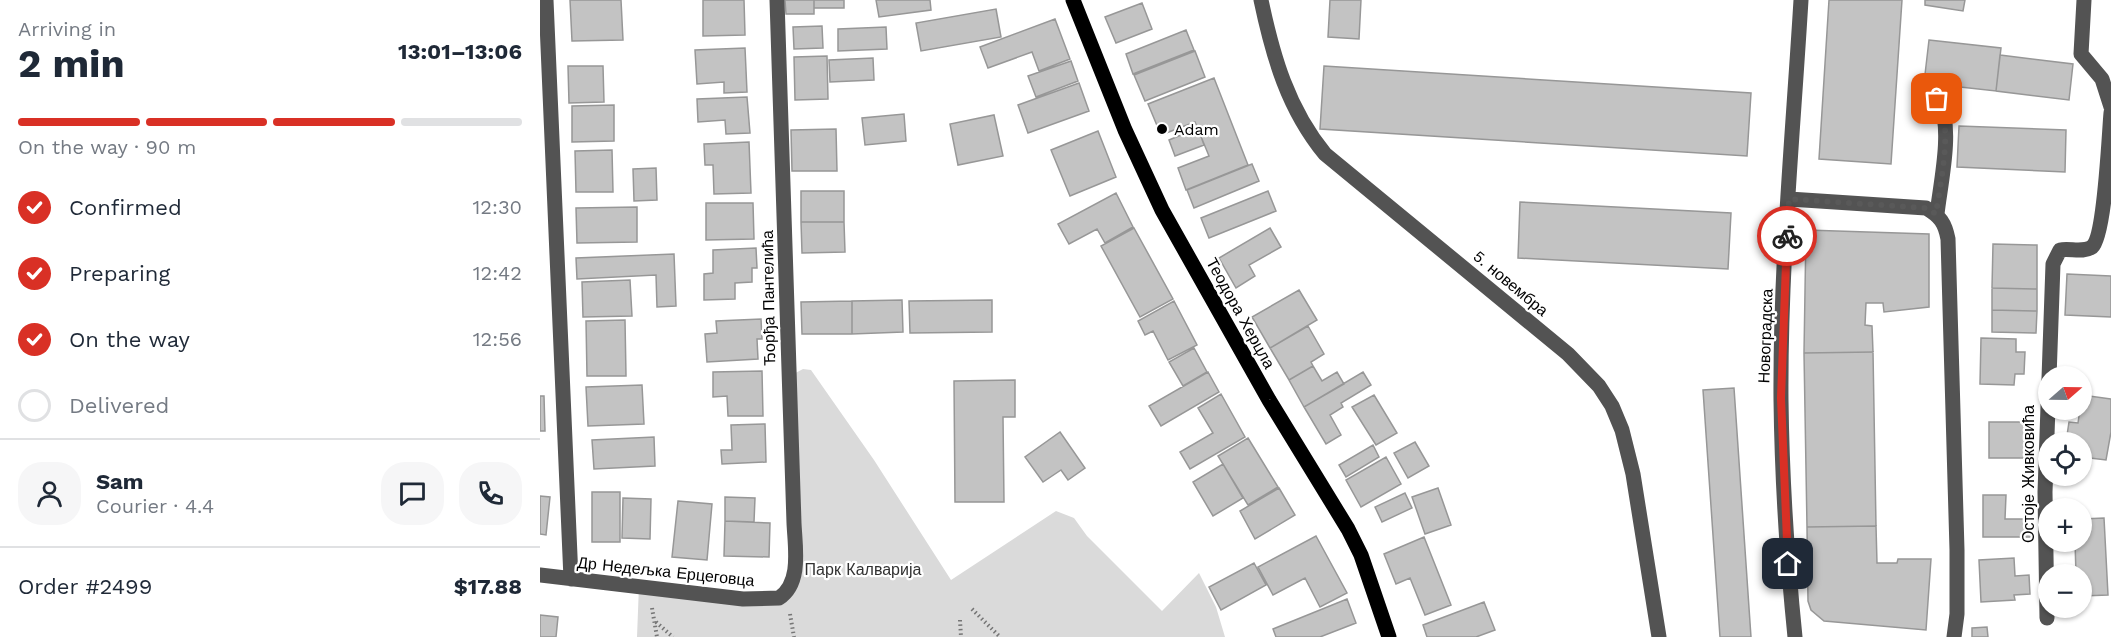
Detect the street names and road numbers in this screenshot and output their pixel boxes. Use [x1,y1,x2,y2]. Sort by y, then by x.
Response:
street label: Ђорђа Пантелића [758,230,779,366]
street label: 5. новембра [1469,247,1552,320]
street label: Теодора Херцла [1202,255,1279,372]
street label: Новоградска [1754,288,1777,384]
street label: Остоје Живковића [2019,405,2038,543]
street label: Др Недељка Ерцеговца [576,553,756,590]

